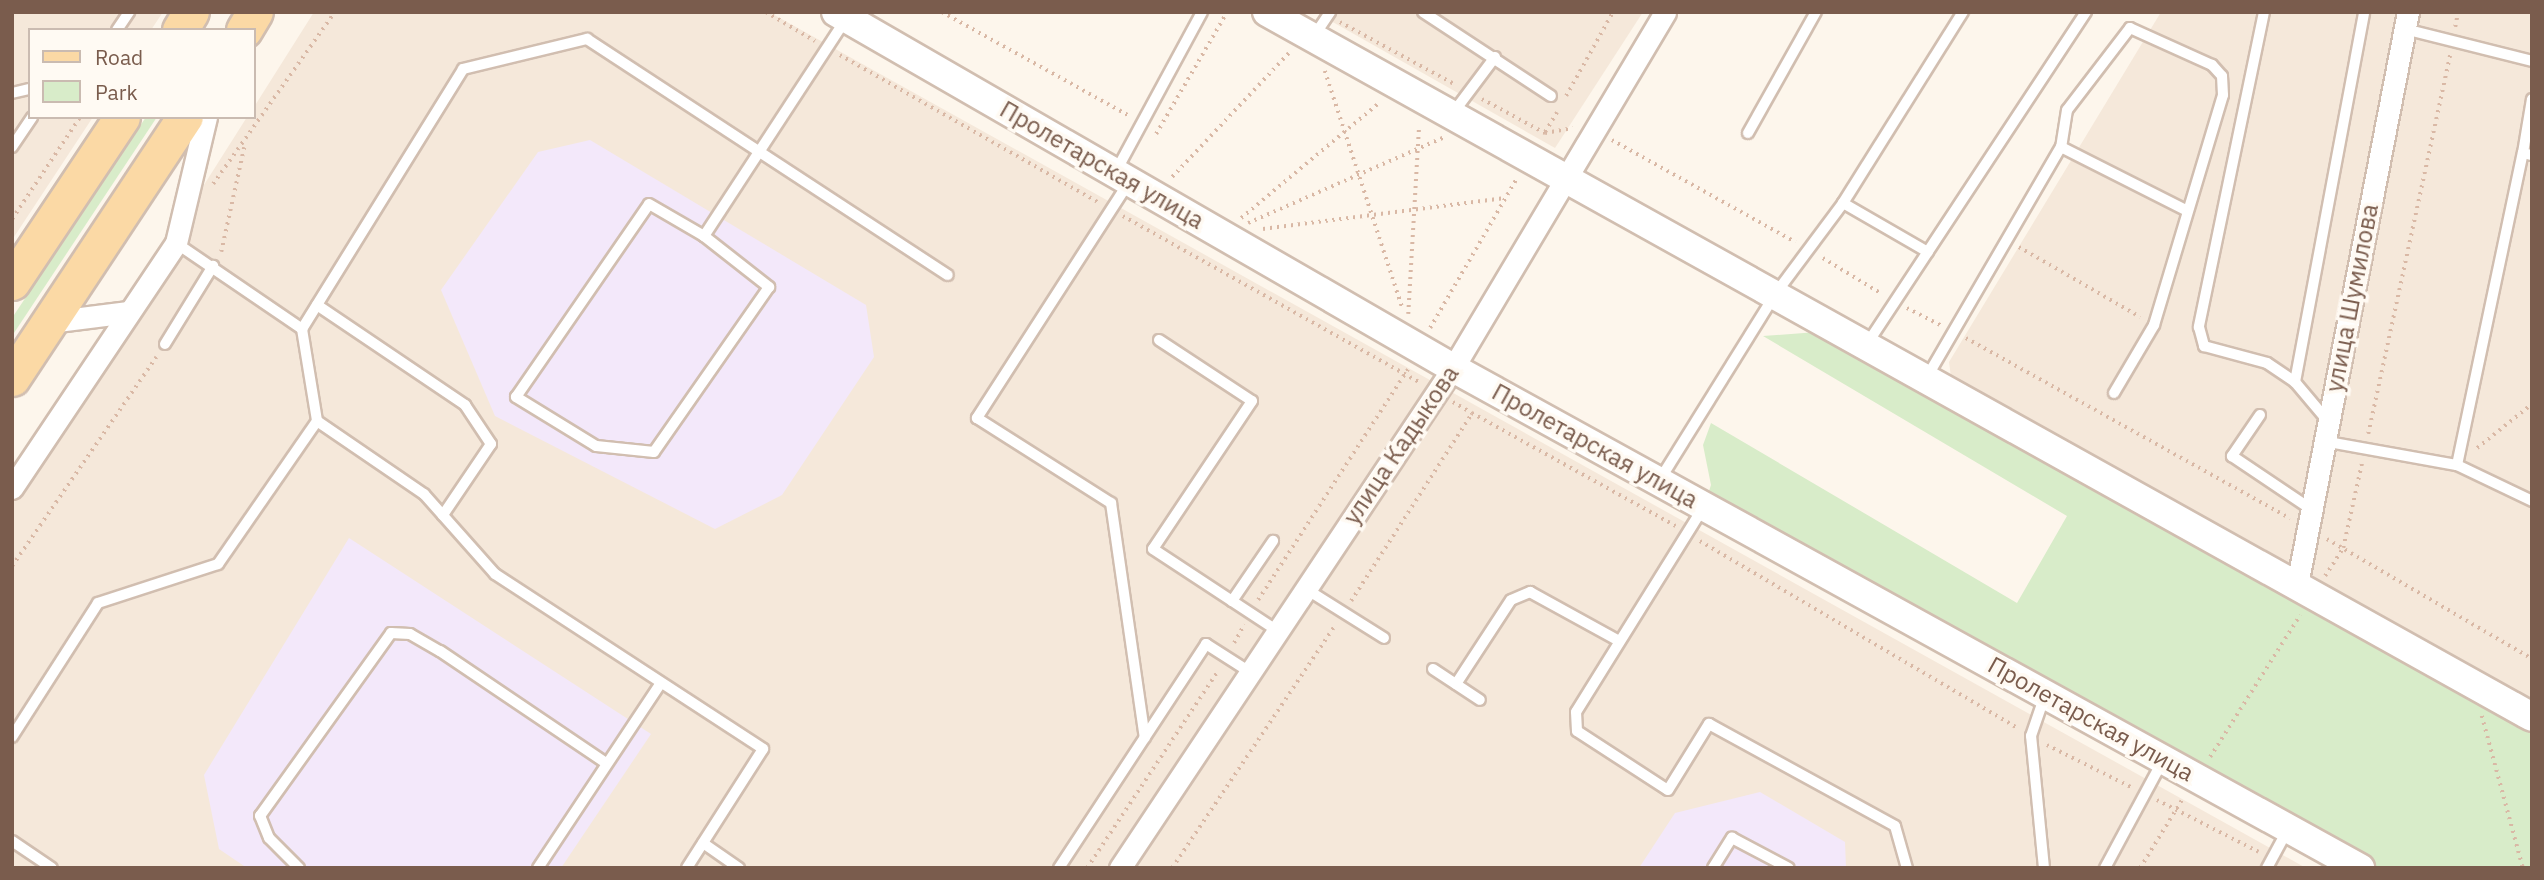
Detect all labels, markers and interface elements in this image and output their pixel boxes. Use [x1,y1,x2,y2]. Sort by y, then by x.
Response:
legend [28,28,256,119]
text: Road [95,43,143,71]
text: Park [95,78,138,106]
street label: Пролетарская улица [995,95,1209,235]
street label: улица Шумилова [2320,202,2384,394]
street label: улица Кадыкова [1337,360,1465,530]
street label: Пролетарская улица [1487,377,1703,515]
street label: Пролетарская улица [1983,650,2199,788]

